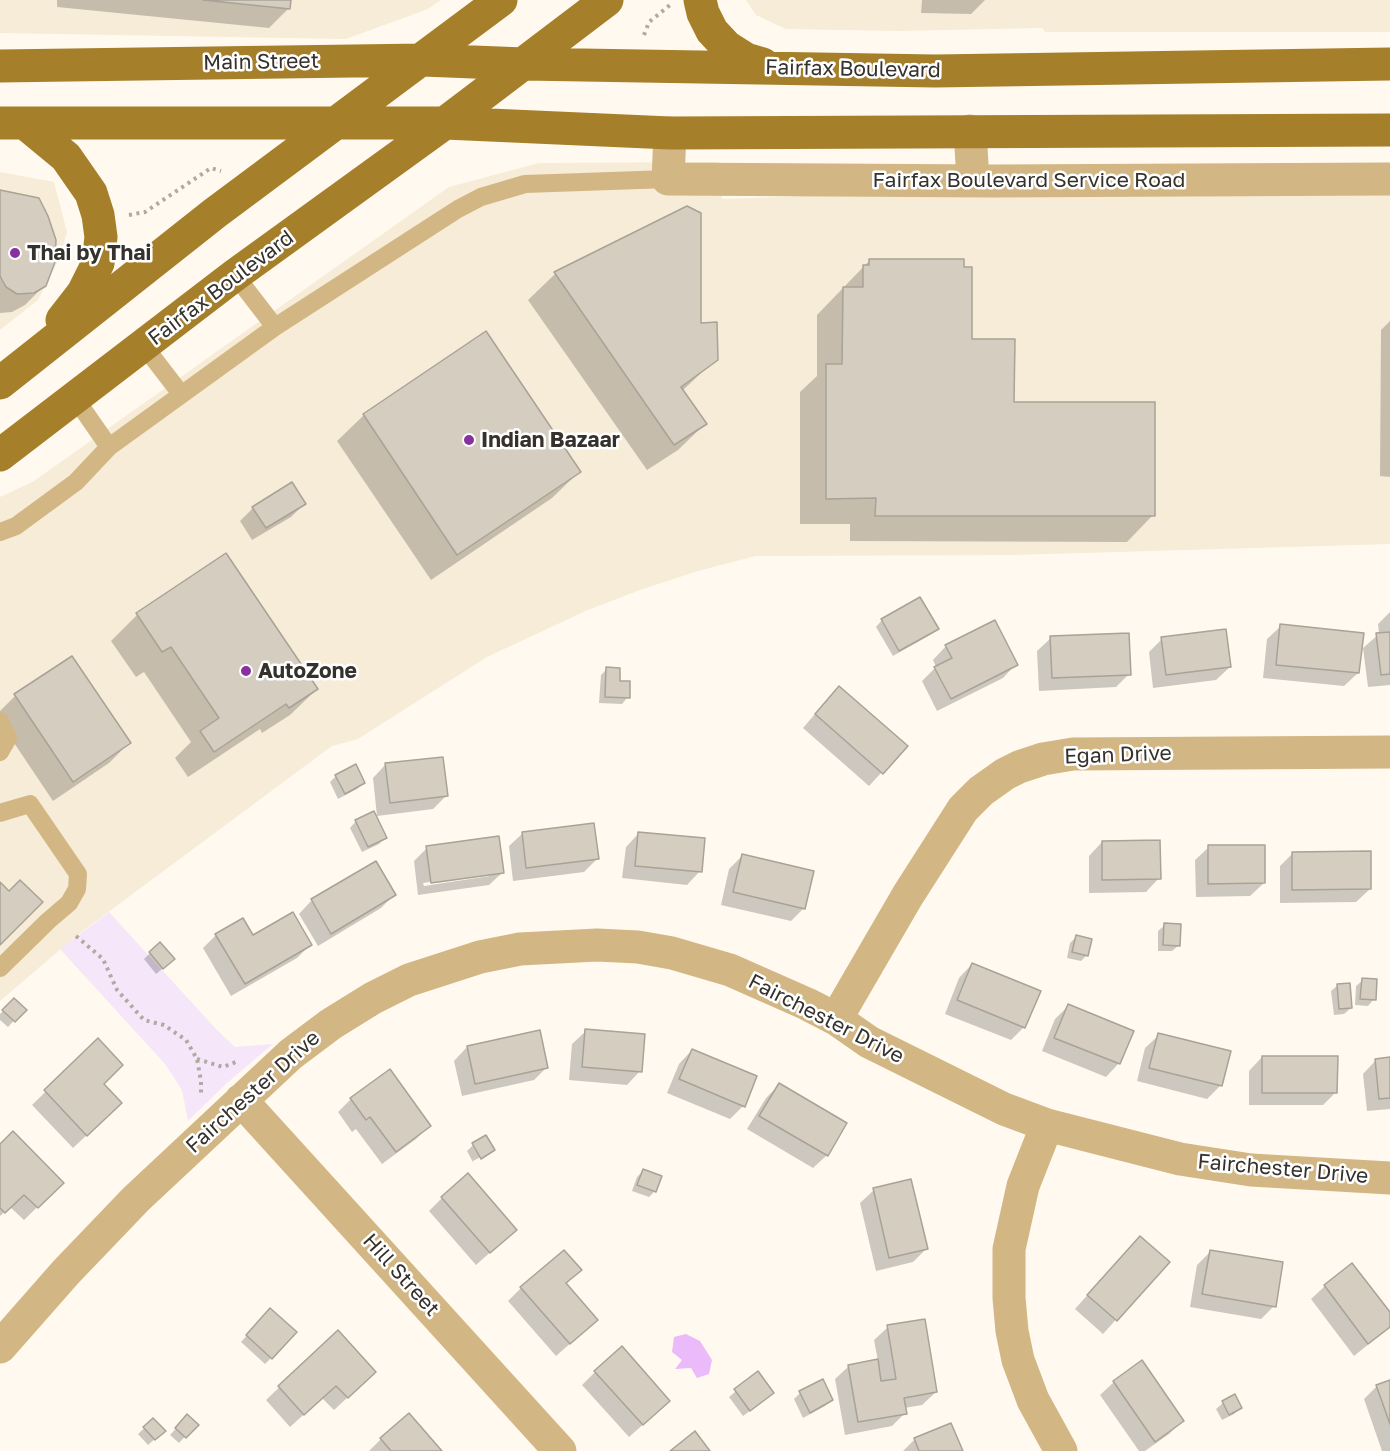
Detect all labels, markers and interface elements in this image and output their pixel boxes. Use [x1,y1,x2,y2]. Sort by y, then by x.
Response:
street label: Main Street [203,48,319,76]
street label: Fairfax Boulevard [765,55,941,83]
street label: Fairfax Boulevard Service Road [872,167,1186,193]
street label: Fairfax Boulevard [143,225,299,351]
place label: Thai by Thai [27,240,151,266]
marker: Thai by Thai [8,246,22,260]
place label: Indian Bazaar [481,427,620,453]
marker: Indian Bazaar [462,433,476,447]
place label: AutoZone [258,658,357,684]
marker: AutoZone [239,664,253,678]
street label: Egan Drive [1064,741,1172,769]
street label: Fairchester Drive [744,969,908,1069]
street label: Fairchester Drive [181,1025,325,1159]
street label: Fairchester Drive [1197,1149,1369,1189]
street label: Hill Street [357,1229,445,1321]

